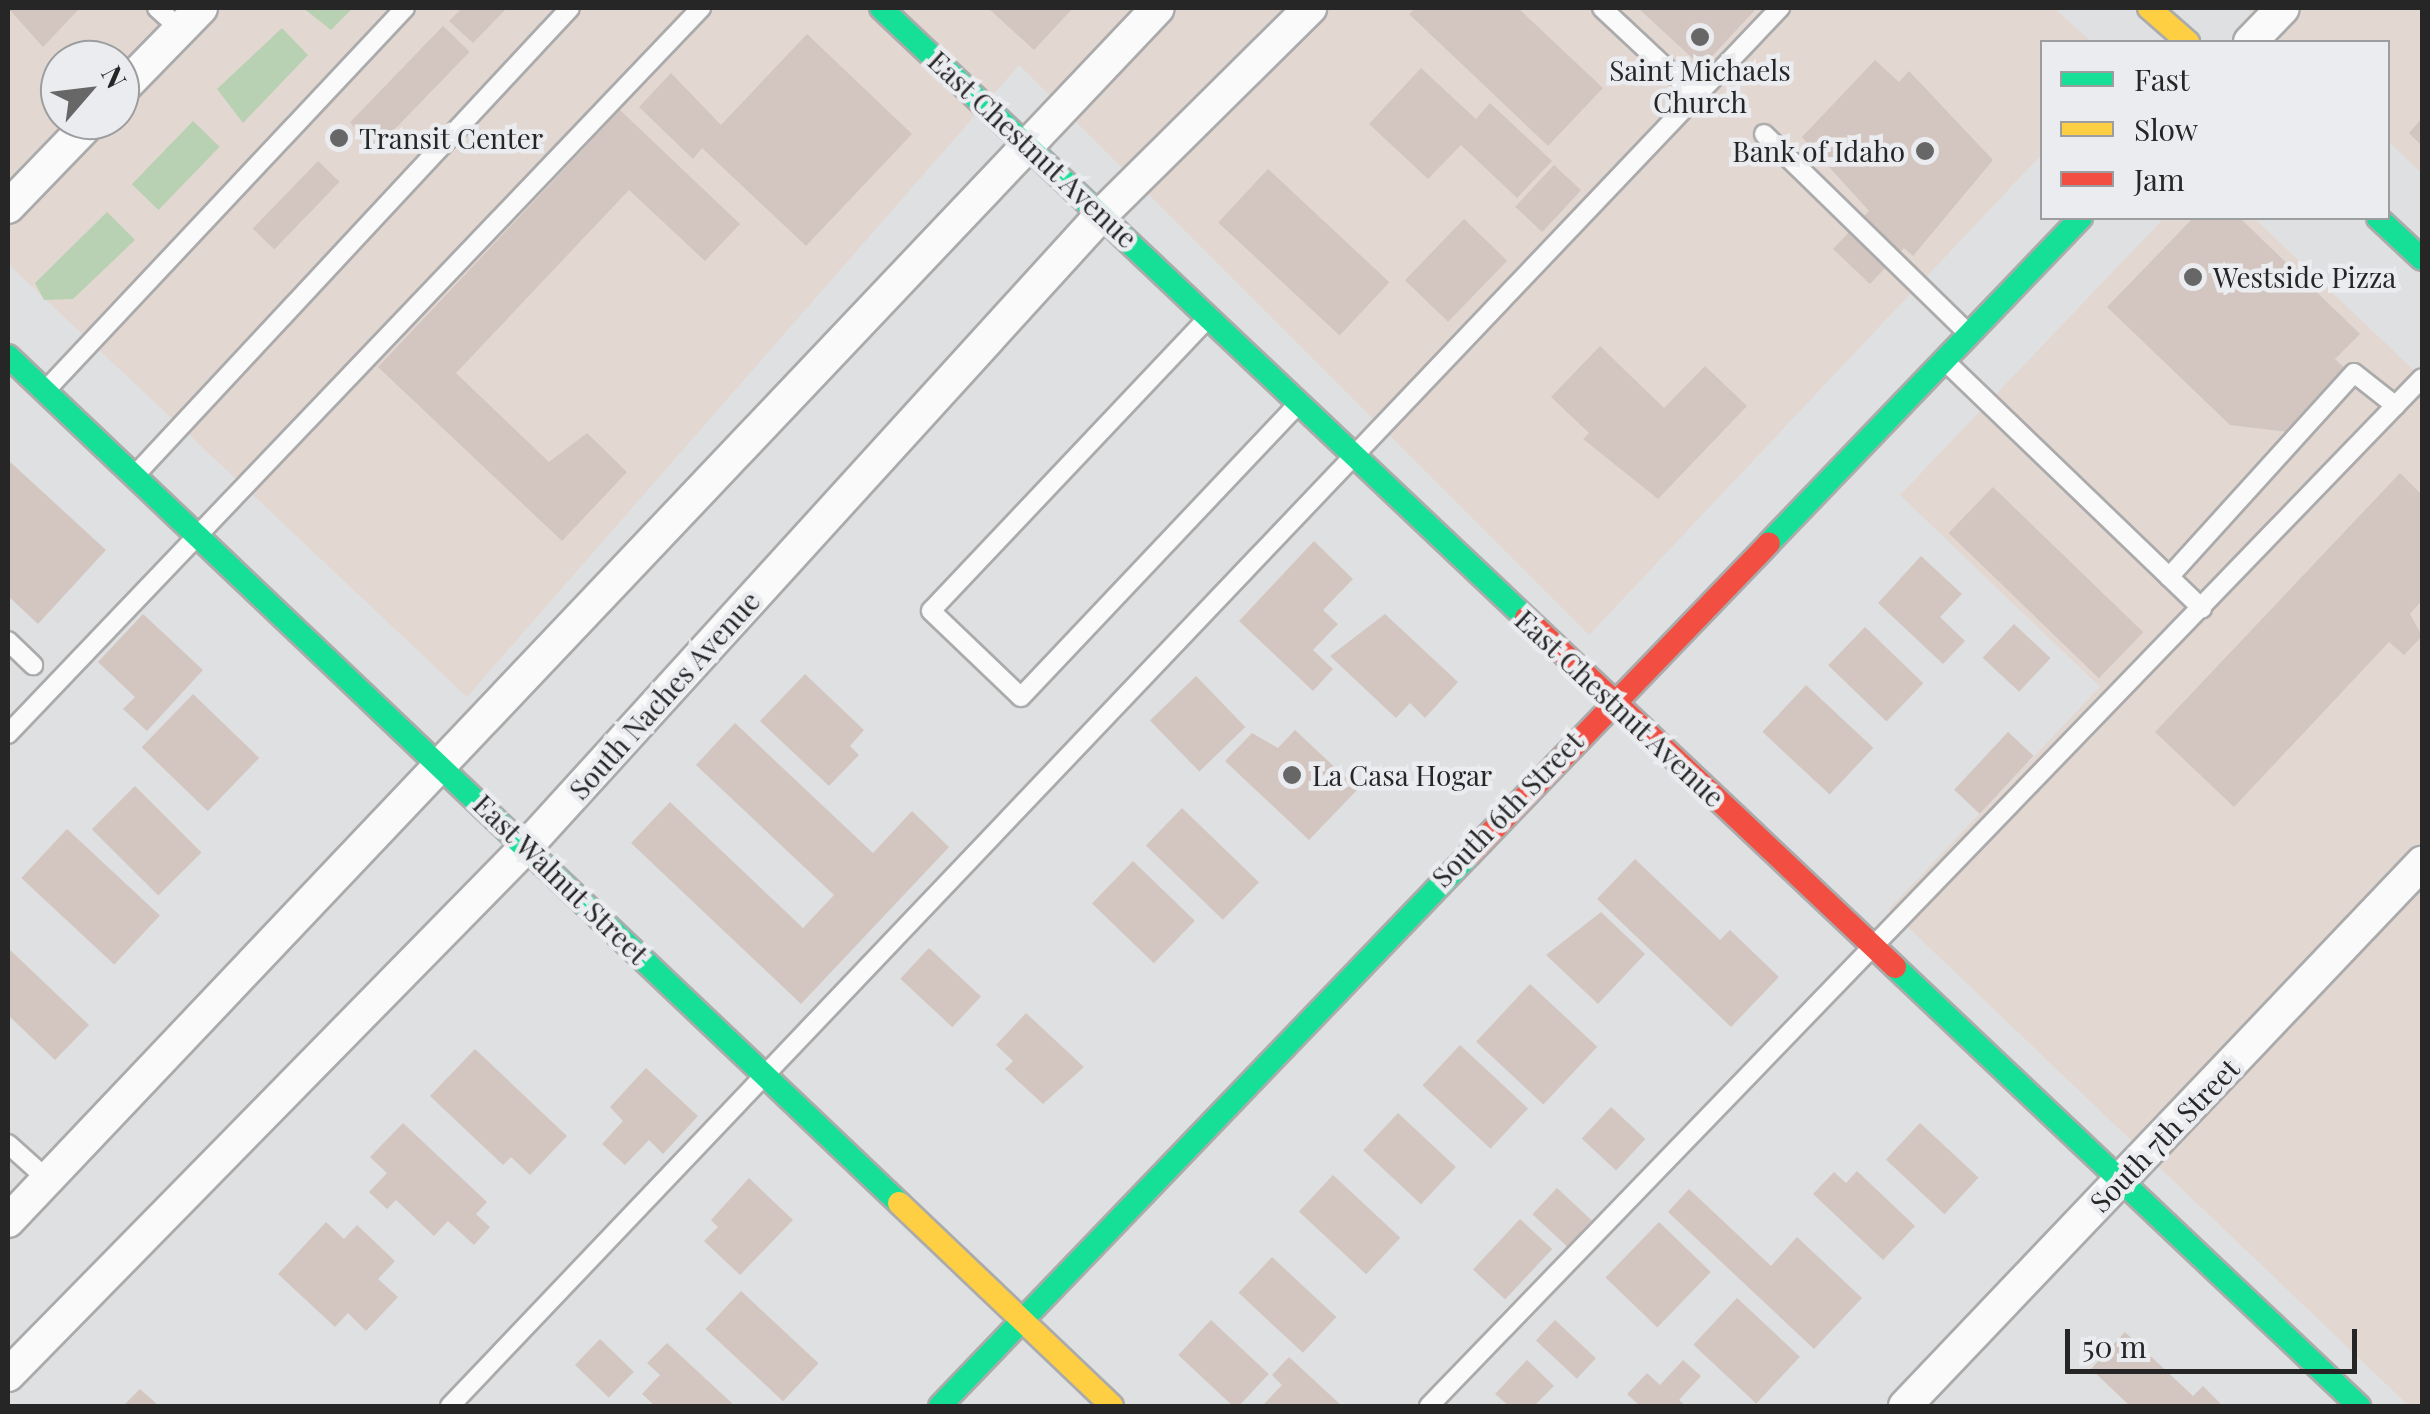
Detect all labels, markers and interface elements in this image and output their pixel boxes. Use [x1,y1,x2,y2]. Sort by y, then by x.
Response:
marker: Saint Michaels Church [1689,26,1711,48]
north arrow [40,40,140,140]
legend [2040,40,2390,220]
street label: East Chestnut Avenue [921,43,1145,255]
place label: Saint Michaels Church [1609,53,1791,119]
text: N [94,59,136,94]
text: Fast [2134,59,2190,99]
text: Slow [2134,109,2198,149]
place label: Transit Center [359,121,544,155]
marker: Transit Center [328,127,350,149]
place label: Bank of Idaho [1732,134,1905,168]
marker: Bank of Idaho [1914,140,1936,162]
text: Jam [2134,159,2185,199]
place label: Westside Pizza [2213,260,2396,294]
marker: Westside Pizza [2182,266,2204,288]
street label: South Naches Avenue [561,584,767,806]
street label: East Chestnut Avenue [1508,602,1732,814]
street label: South 6th Street [1424,724,1590,894]
place label: La Casa Hogar [1312,758,1493,792]
marker: La Casa Hogar [1281,764,1303,786]
street label: East Walnut Street [466,787,656,971]
street label: South 7th Street [2082,1051,2246,1219]
scale bar [2070,1309,2362,1371]
text: 50 m [2082,1326,2147,1366]

